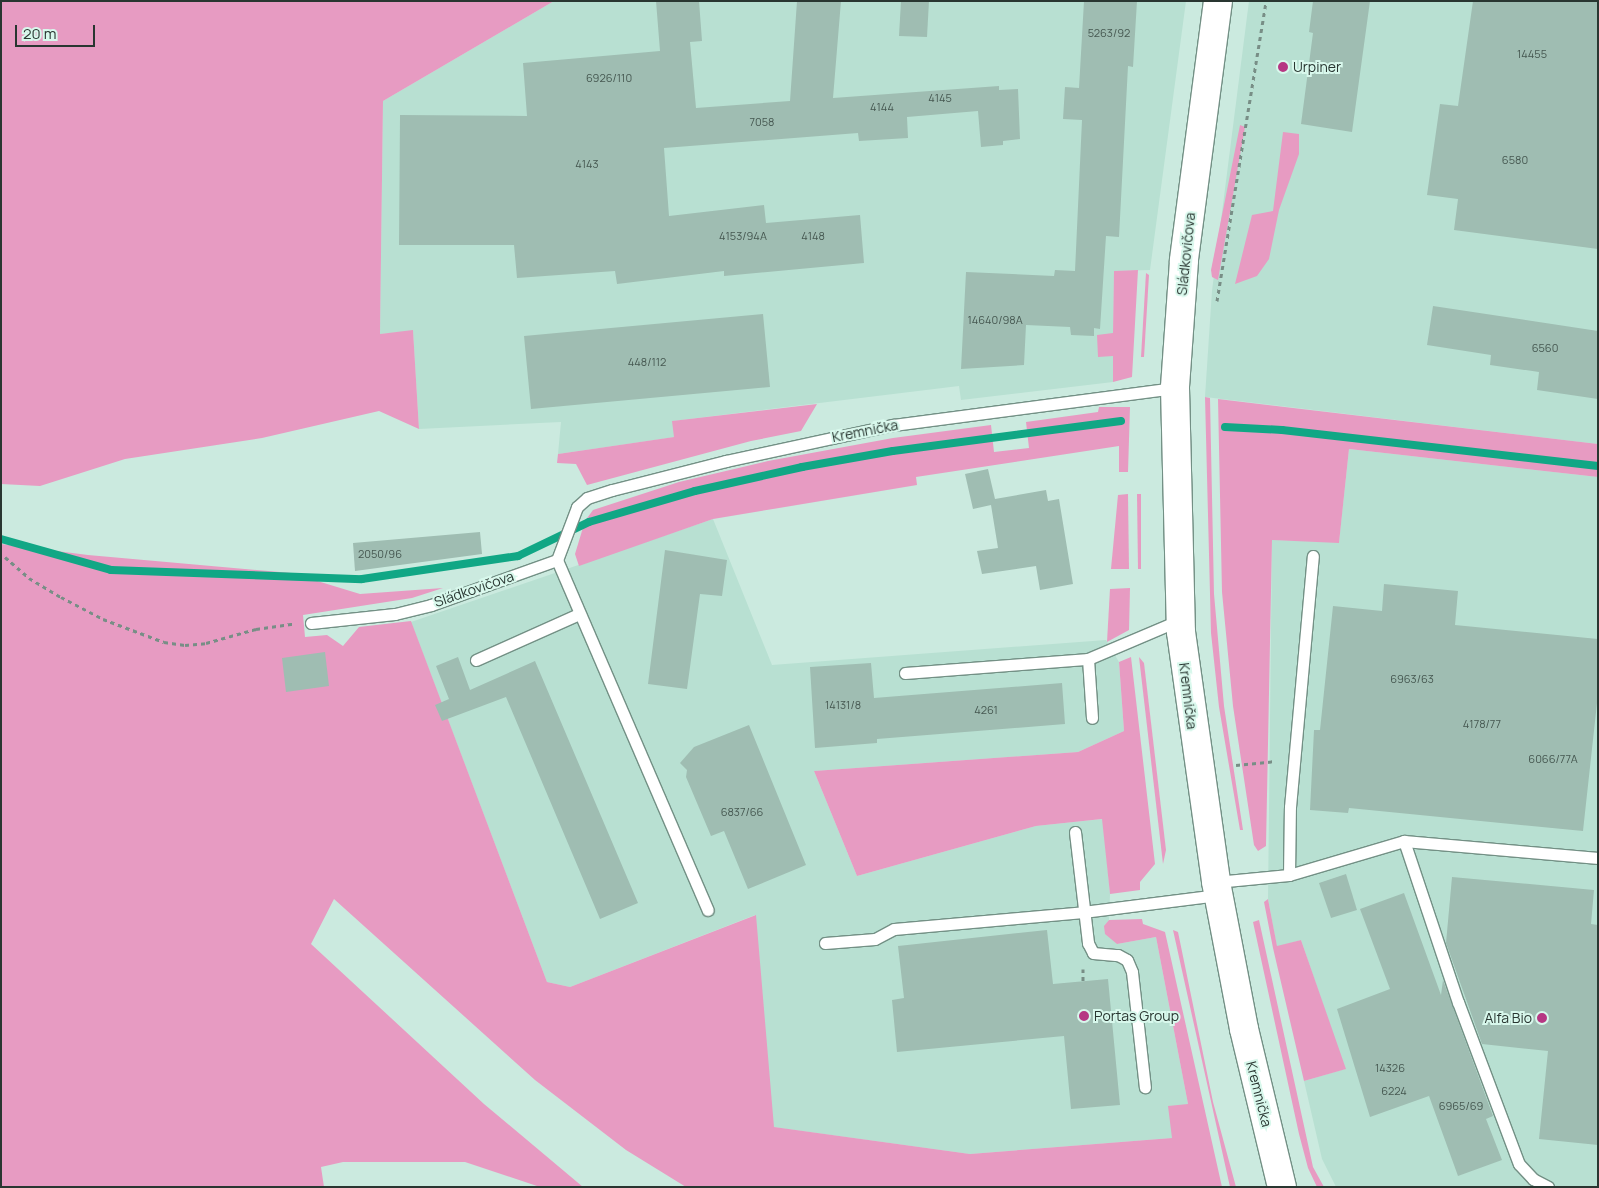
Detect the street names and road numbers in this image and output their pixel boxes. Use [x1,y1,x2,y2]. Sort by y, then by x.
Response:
street label: Sládkovičova [1173,212,1199,296]
street label: Kremnička [830,416,900,446]
street label: Sládkovičova [432,568,516,610]
street label: Kremnička [1176,662,1200,730]
street label: Kremnička [1243,1059,1275,1129]

